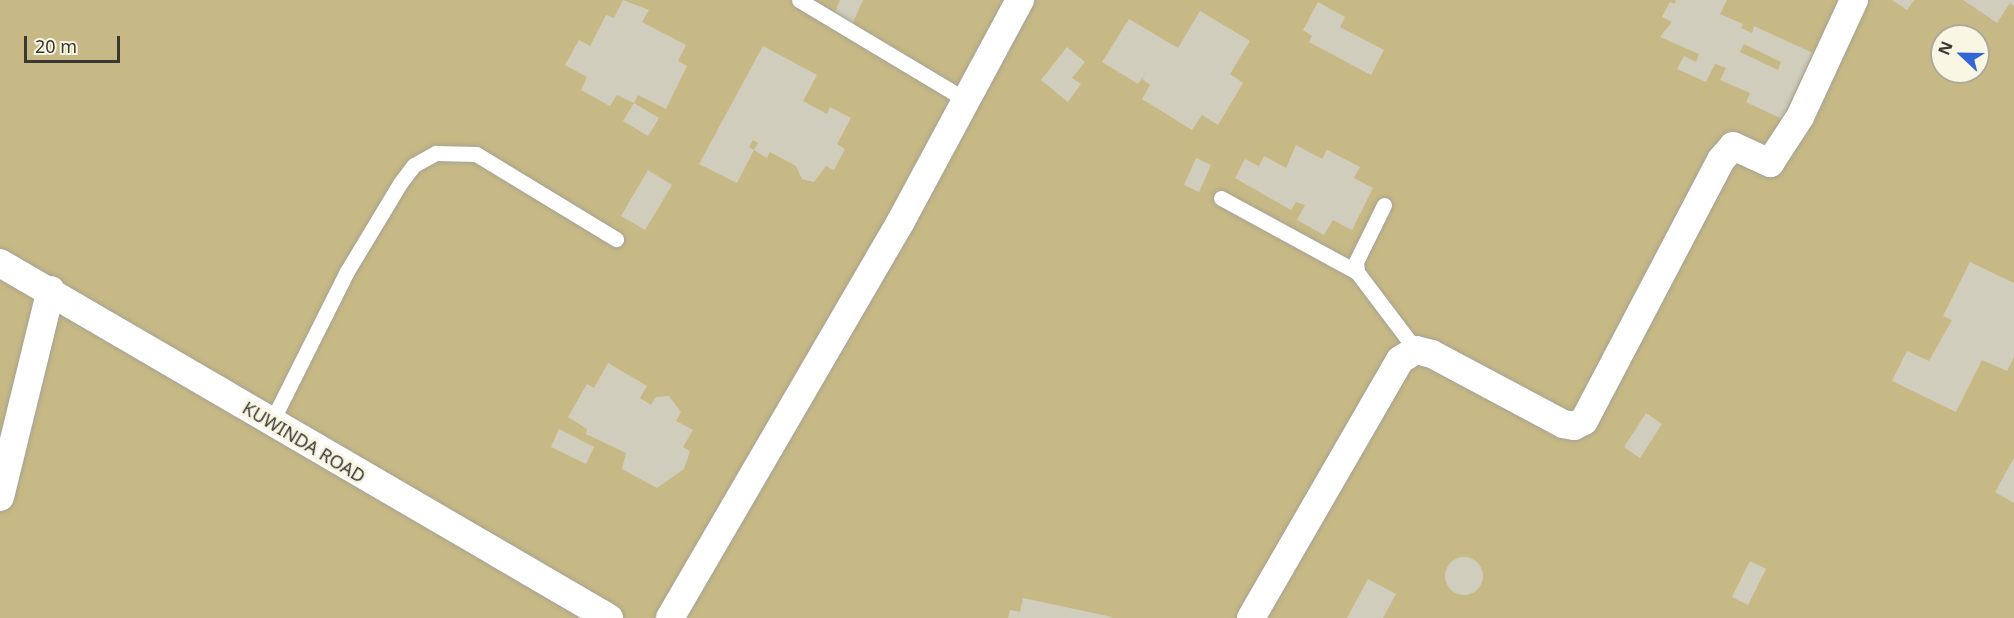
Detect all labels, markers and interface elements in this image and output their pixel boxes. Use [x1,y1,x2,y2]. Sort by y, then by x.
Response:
scale bar [27,24,123,62]
north arrow [1930,24,1990,84]
text: 20 m [35,34,77,58]
text: N [1933,38,1958,58]
street label: KUWINDA ROAD [239,397,369,487]

